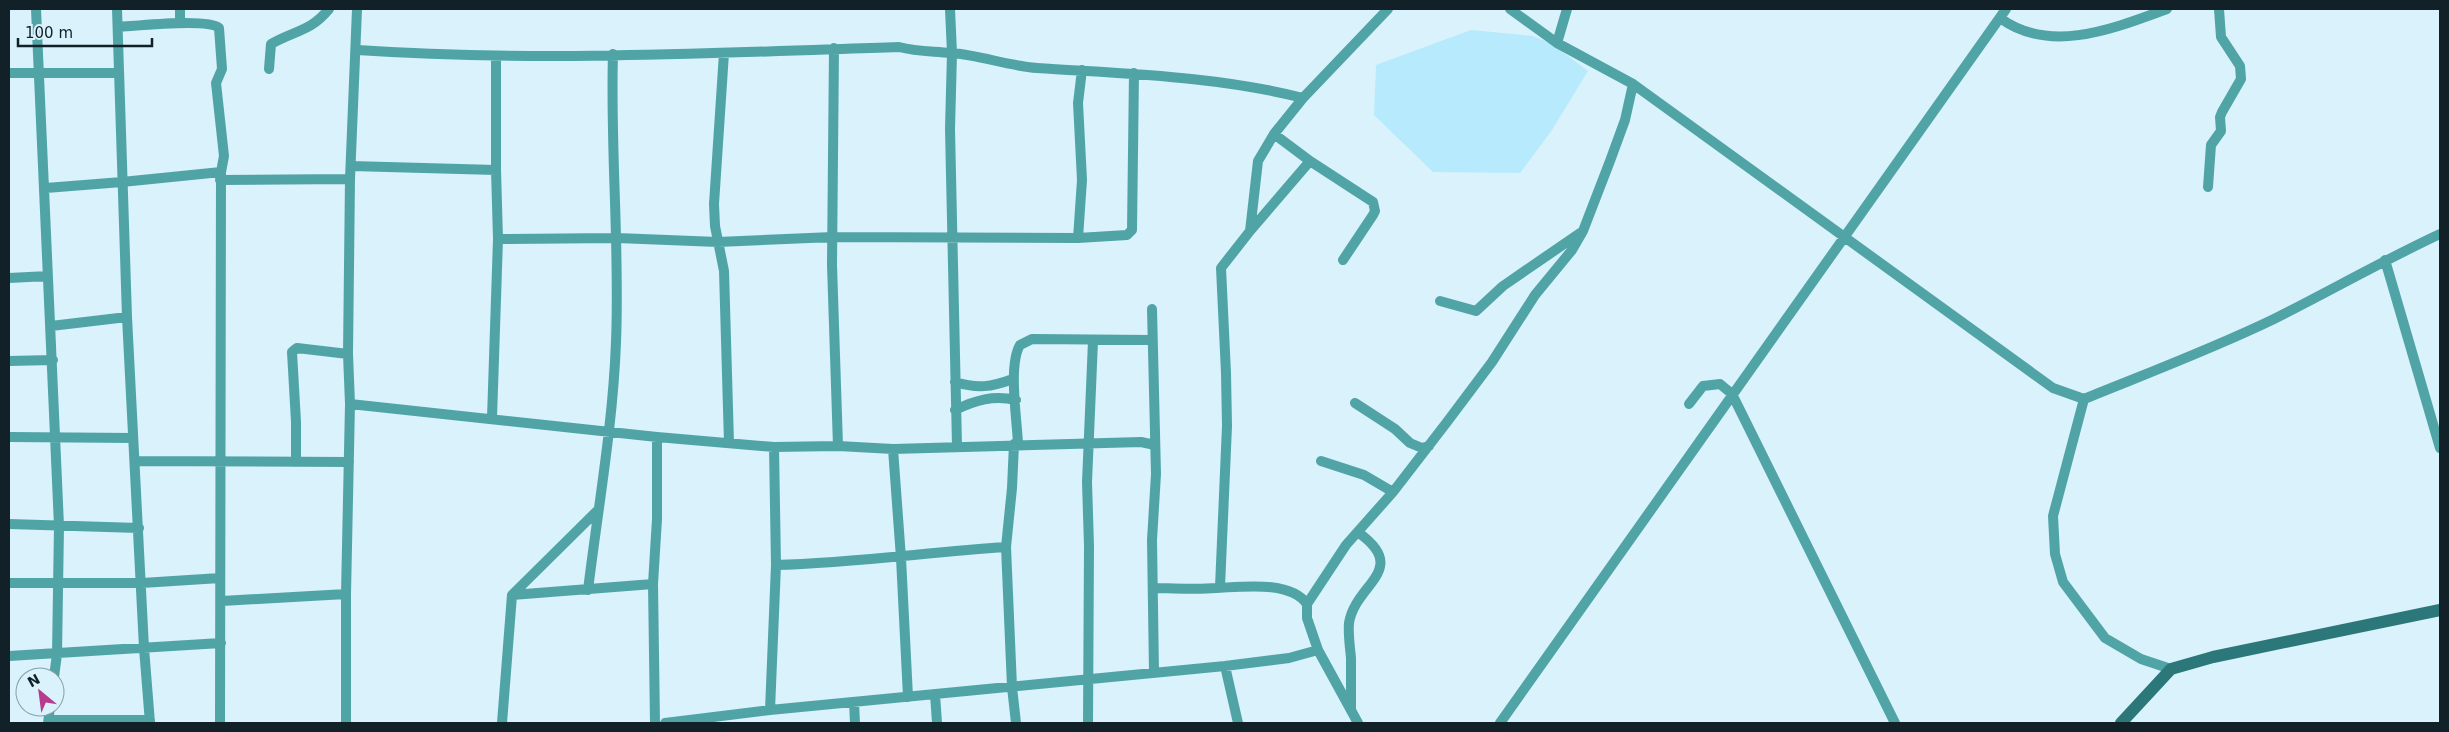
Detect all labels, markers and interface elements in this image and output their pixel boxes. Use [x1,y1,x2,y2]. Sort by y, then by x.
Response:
scale bar [18,15,151,47]
text: 100 m [25,24,73,42]
north arrow [15,667,65,717]
text: N [25,671,43,690]

